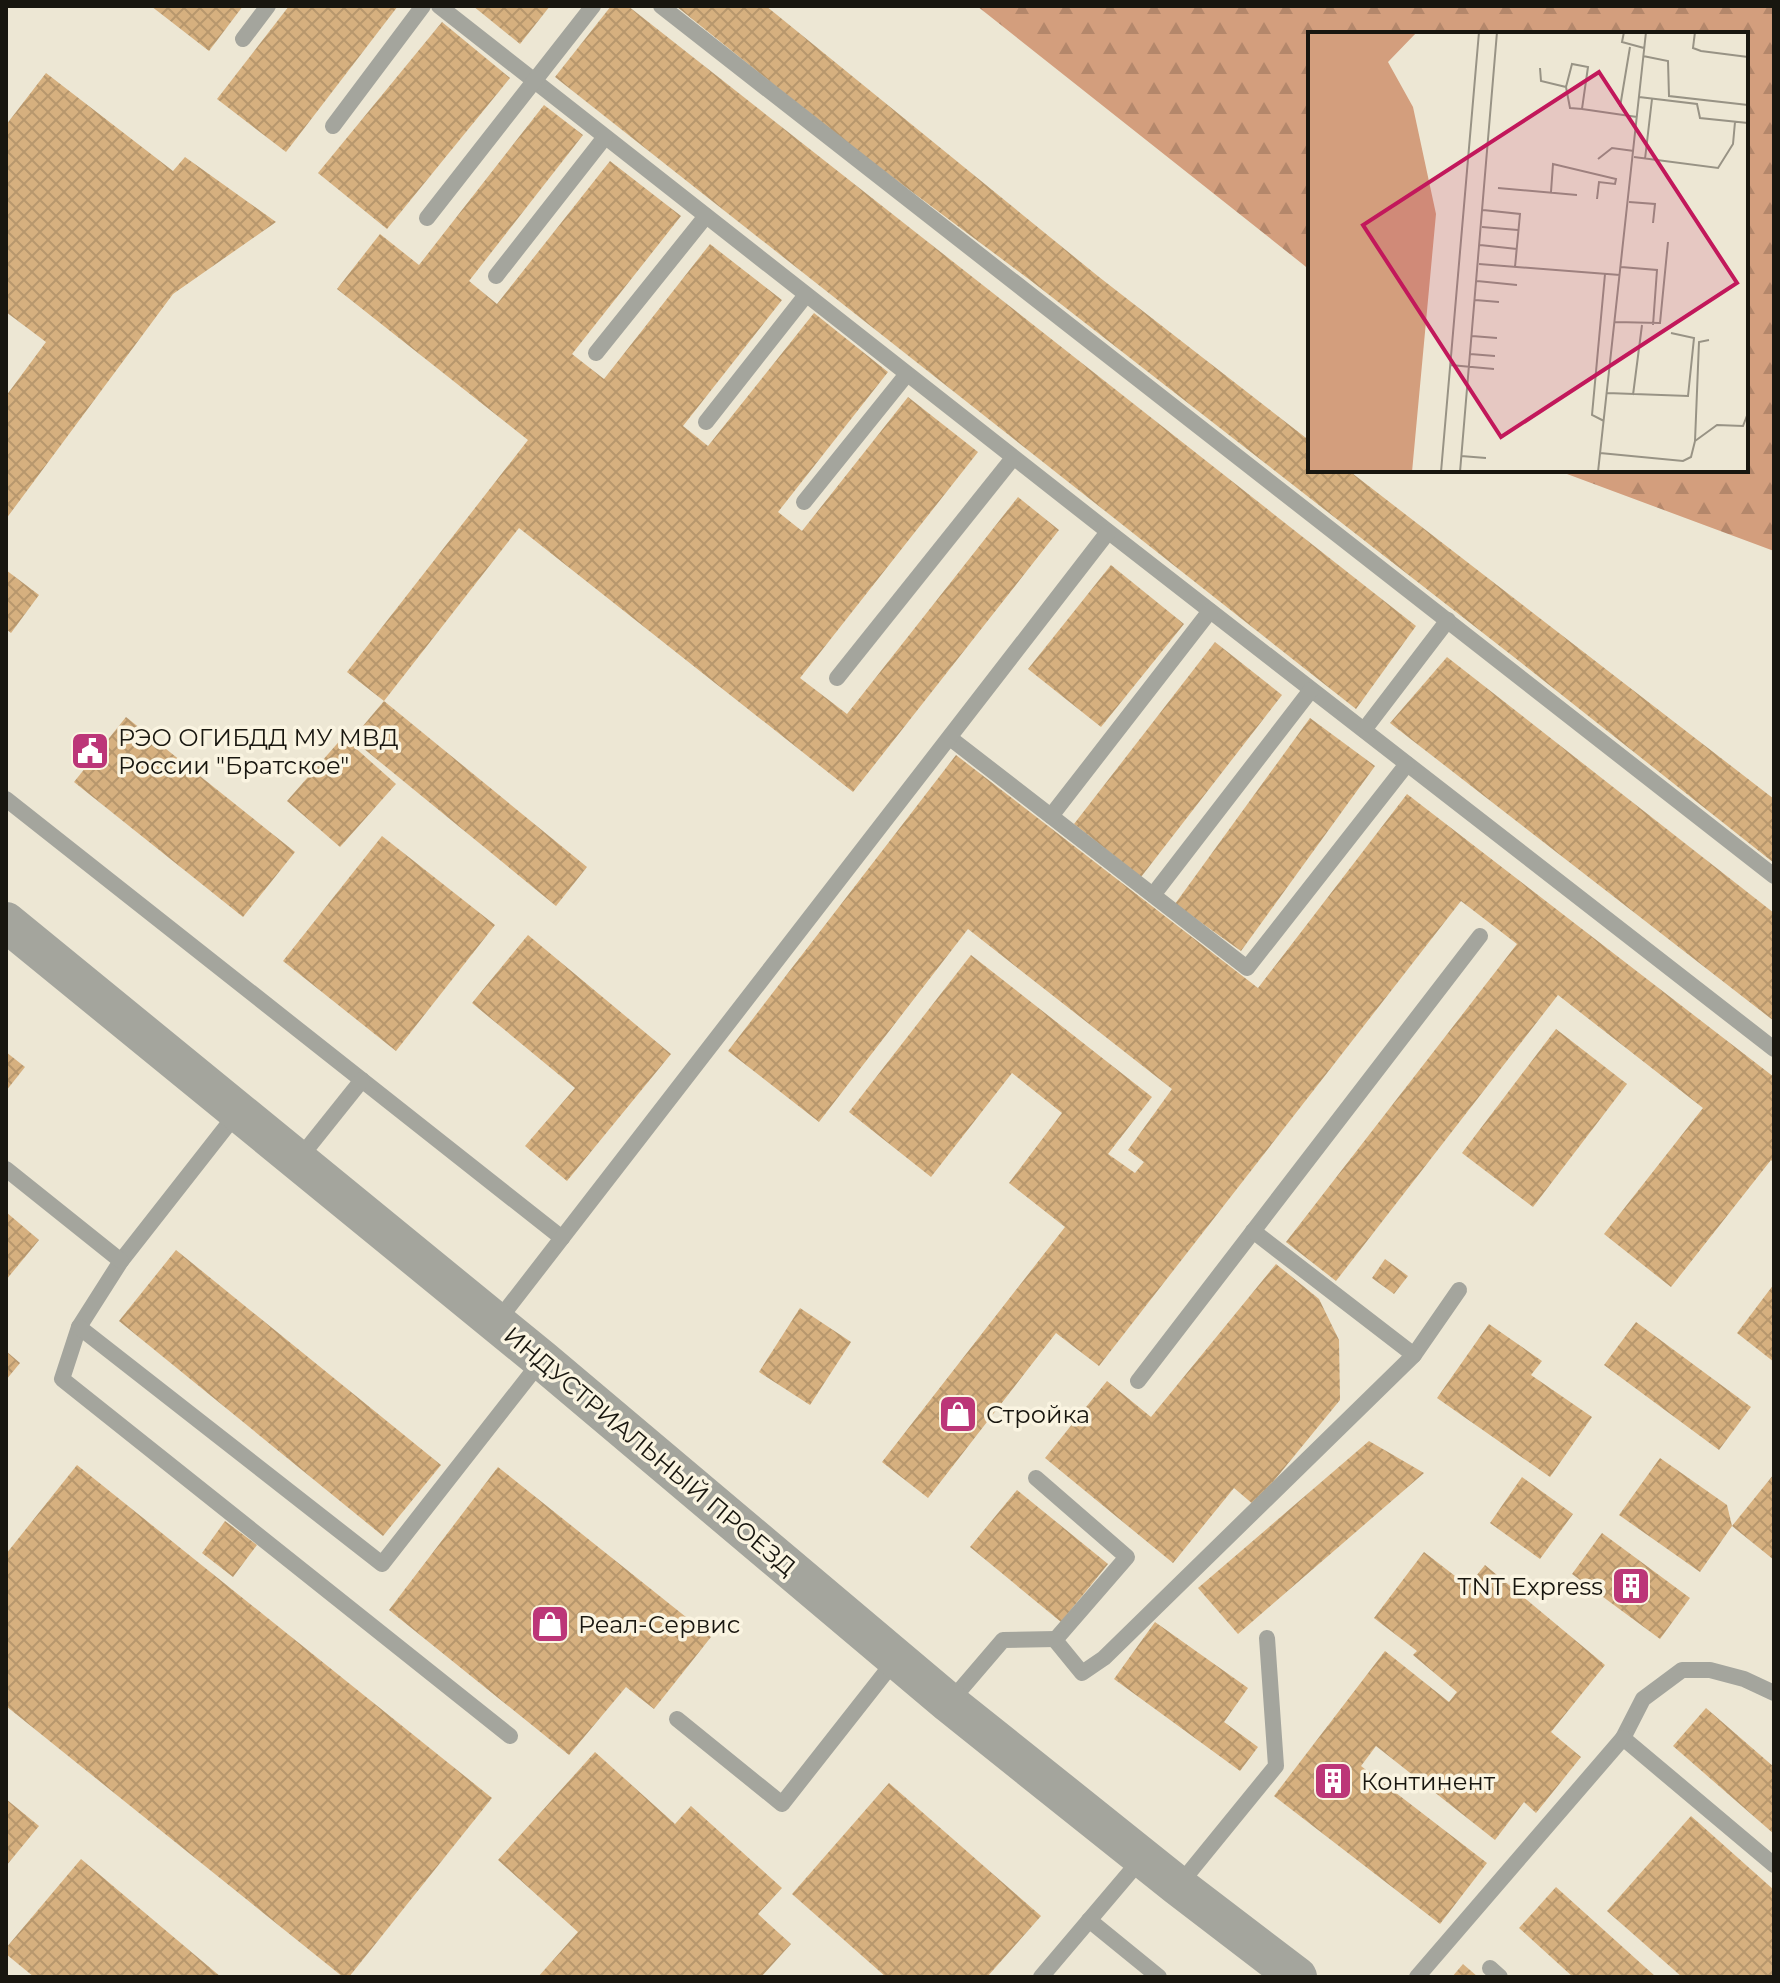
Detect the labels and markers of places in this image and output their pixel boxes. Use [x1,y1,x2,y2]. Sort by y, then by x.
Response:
place label: РЭО ОГИБДД МУ МВД России "Братское" [118,723,399,780]
public building icon: РЭО ОГИБДД МУ МВД России "Братское" [69,730,111,772]
shop icon: Стройка [937,1393,979,1435]
place label: Стройка [986,1400,1090,1429]
building icon: TNT Express [1610,1565,1652,1607]
place label: TNT Express [1458,1572,1603,1601]
shop icon: Реал-Сервис [529,1603,571,1645]
place label: Реал-Сервис [578,1610,740,1639]
building icon: Континент [1312,1760,1354,1802]
place label: Континент [1361,1767,1496,1796]

